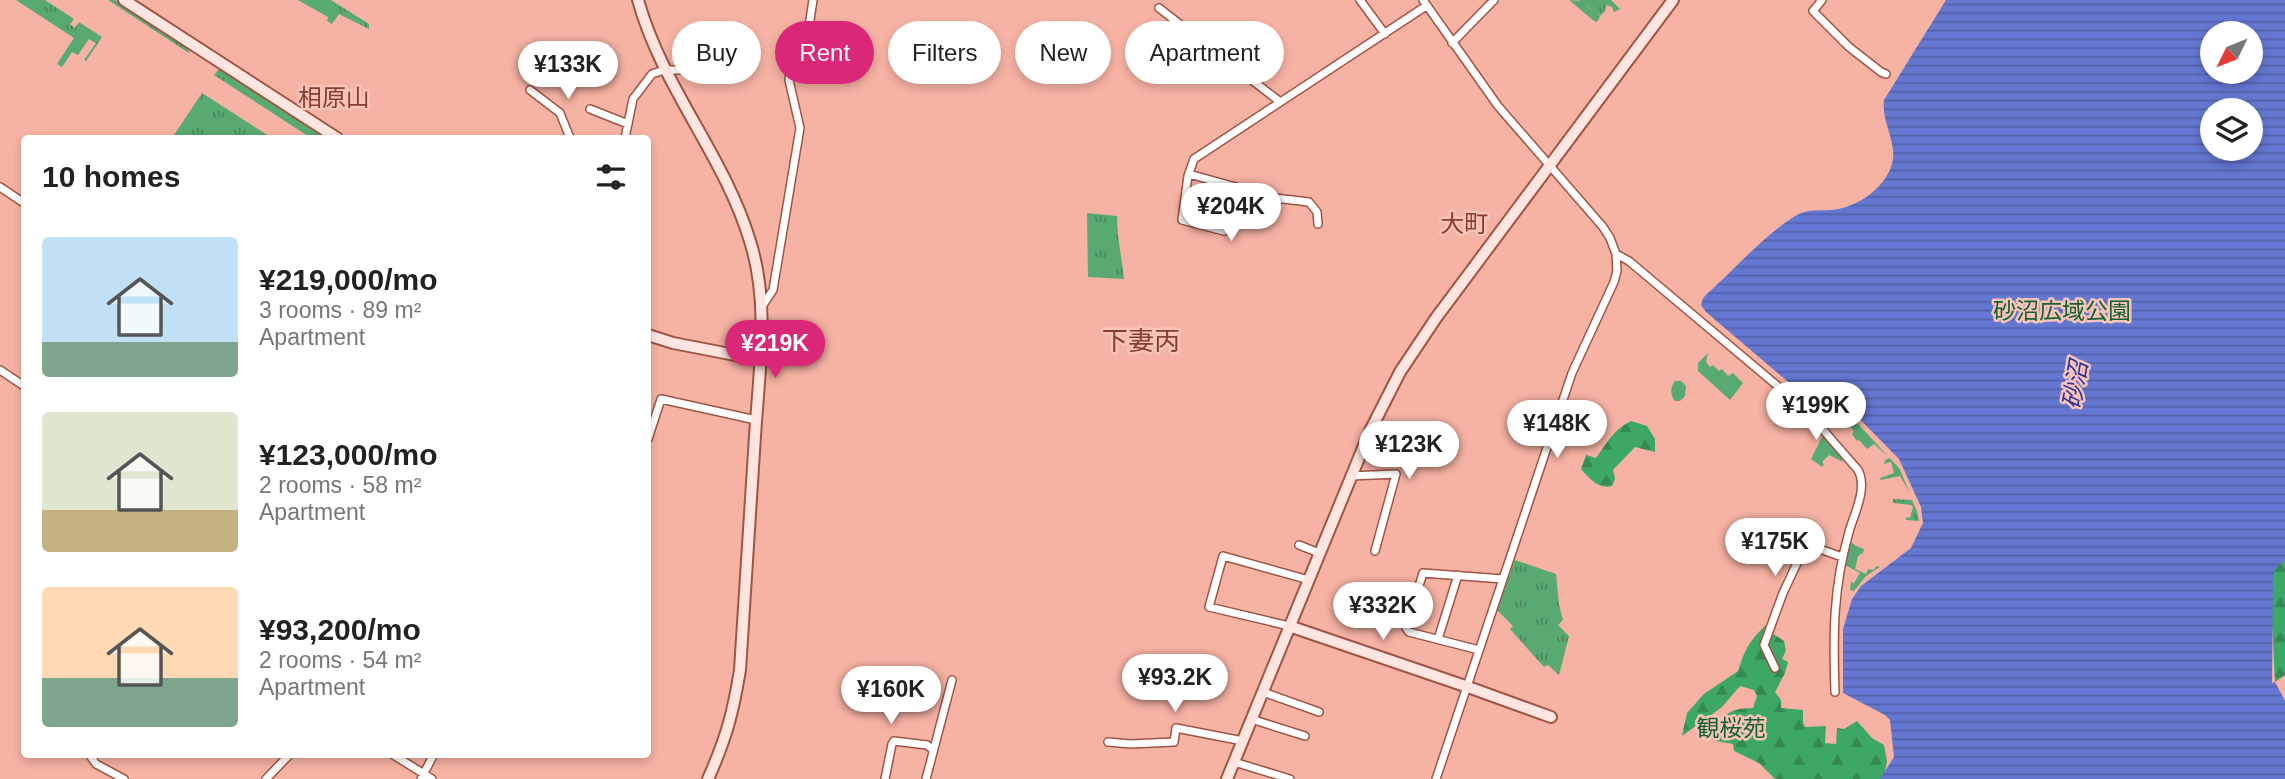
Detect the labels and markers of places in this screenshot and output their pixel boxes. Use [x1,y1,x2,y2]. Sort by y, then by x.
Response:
pin: ¥133K [519,42,617,101]
pin: ¥204K [1182,184,1280,243]
pin: ¥219K [726,320,824,380]
pin: ¥199K [1767,382,1865,442]
pin: ¥148K [1508,400,1606,460]
pin: ¥123K [1360,421,1458,481]
pin: ¥175K [1726,518,1824,578]
pin: ¥332K [1334,582,1432,642]
pin: ¥93.2K [1118,654,1232,714]
pin: ¥160K [842,666,940,726]

